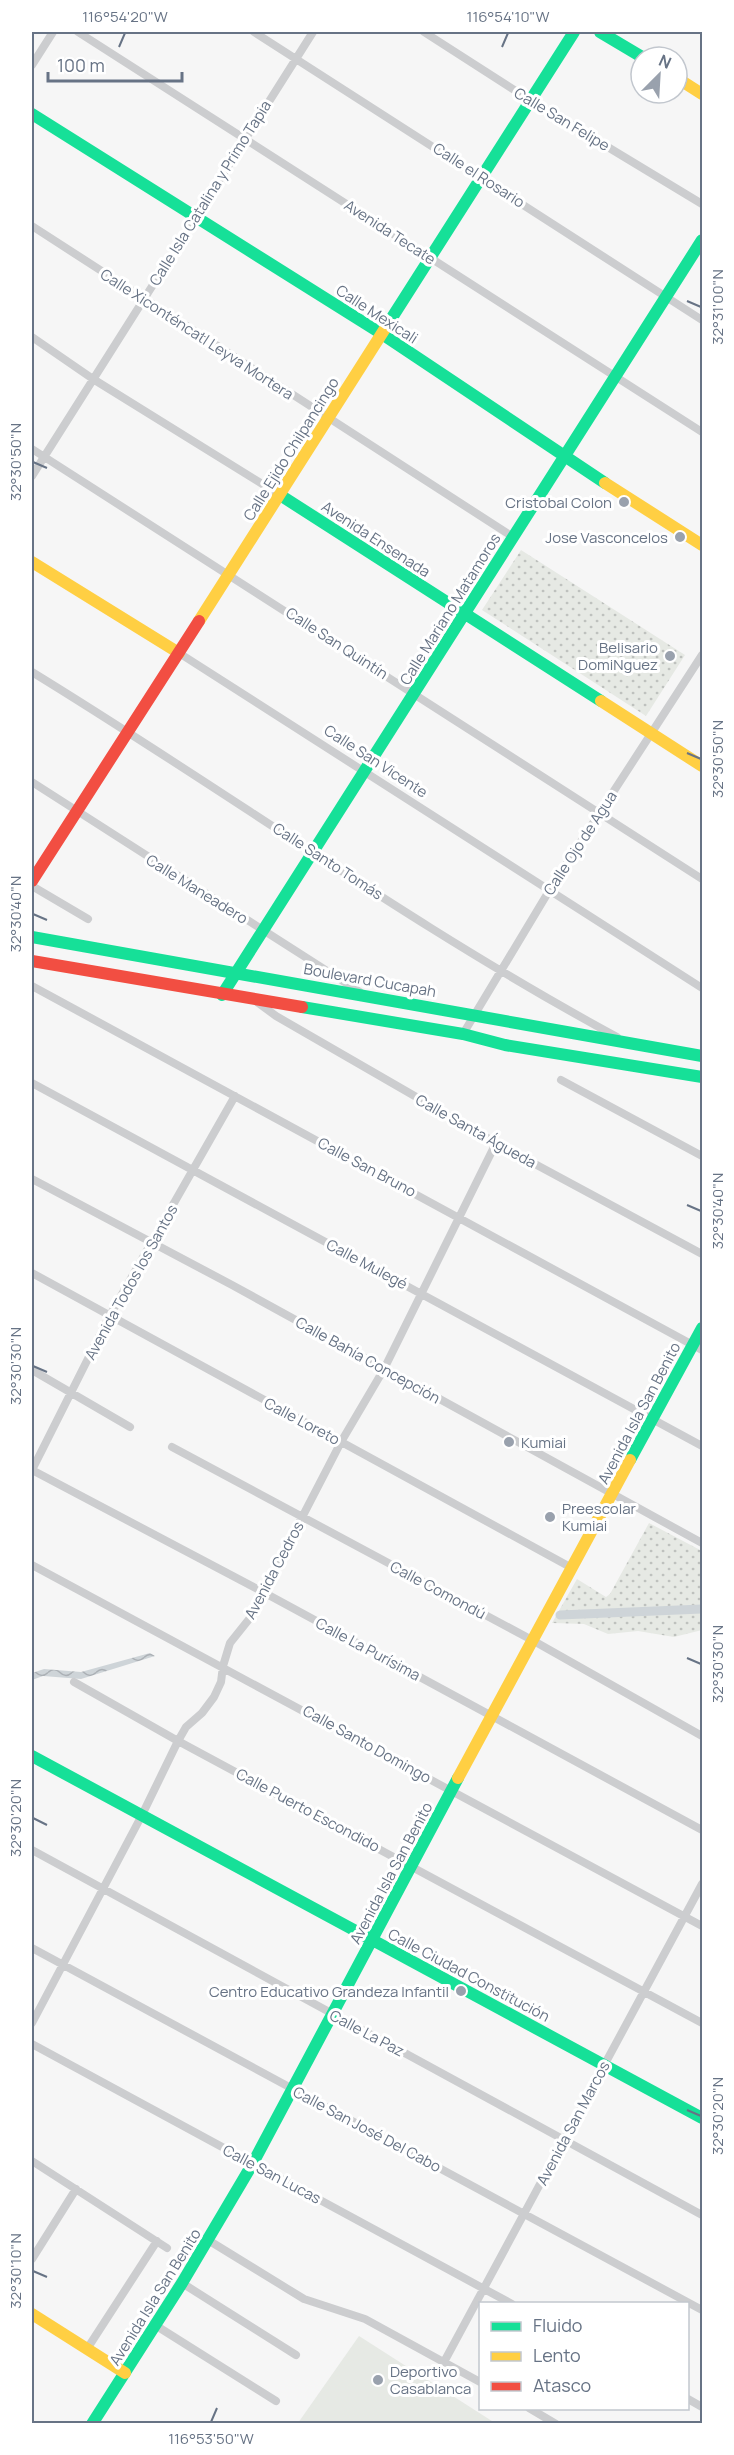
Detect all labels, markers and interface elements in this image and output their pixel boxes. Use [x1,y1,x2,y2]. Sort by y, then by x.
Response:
text: 116°54'20"W [82,6,168,27]
text: 116°54'10"W [467,6,549,27]
scale bar [48,45,182,83]
north arrow [629,45,689,105]
text: N [655,49,675,74]
text: 100 m [57,53,105,77]
street label: Calle San Felipe [510,82,614,156]
street label: Calle Isla Catalina y Primo Tapia [144,96,276,290]
street label: Calle el Rosario [429,138,529,213]
street label: Avenida Tecate [340,195,440,270]
street label: Calle Xiconténcatl Leyva Mortera [96,264,298,404]
text: 32°31'00"N [707,269,728,345]
street label: Calle Mexicali [332,280,422,348]
street label: Calle Ejido Chilpancingo [238,373,344,525]
text: 32°30'50"N [5,423,26,501]
place label: Cristobal Colon [505,492,612,513]
marker: Cristobal Colon [617,495,631,509]
street label: Avenida Ensenada [318,496,434,582]
place label: Jose Vasconcelos [545,527,668,548]
street label: Calle Mariano Matamoros [395,529,505,689]
marker: Jose Vasconcelos [673,530,687,544]
street label: Calle San Quintín [282,602,392,684]
place label: Belisario DomiNguez [578,637,658,675]
marker: Belisario DomiNguez [663,649,677,663]
street label: Calle San Vicente [320,720,432,802]
text: 32°30'50"N [707,720,728,798]
street label: Calle Ojo de Agua [538,787,622,899]
street label: Calle Santo Tomás [269,817,387,905]
street label: Calle Maneadero [142,849,252,929]
text: 32°30'40"N [5,876,26,952]
street label: Boulevard Cucapah [302,958,438,1002]
street label: Calle Santa Águeda [412,1089,540,1173]
street label: Calle San Bruno [314,1132,420,1202]
text: 32°30'40"N [707,1173,728,1249]
street label: Avenida Todos los Santos [79,1200,183,1363]
street label: Calle Mulegé [323,1234,412,1294]
street label: Calle Bahía Concepción [292,1311,444,1409]
text: 32°30'30"N [5,1327,26,1405]
street label: Avenida Isla San Benito [593,1338,685,1488]
street label: Calle Loreto [260,1392,344,1450]
place label: Kumiai [521,1432,566,1453]
marker: Kumiai [502,1435,516,1449]
place label: Preescolar Kumiai [562,1498,637,1536]
marker: Preescolar Kumiai [543,1510,557,1524]
street label: Avenida Cedros [239,1517,309,1622]
street label: Calle Comondú [386,1556,490,1624]
street label: Calle La Purísima [312,1612,424,1686]
text: 32°30'30"N [707,1625,728,1703]
street label: Calle Santo Domingo [299,1700,435,1788]
street label: Calle Puerto Escondido [232,1763,384,1857]
text: 32°30'20"N [5,1779,26,1857]
street label: Avenida Isla San Benito [345,1798,437,1948]
street label: Calle Ciudad Constitución [384,1923,554,2027]
place label: Centro Educativo Grandeza Infantil [209,1981,449,2002]
marker: Centro Educativo Grandeza Infantil [454,1984,468,1998]
street label: Calle La Paz [326,2005,408,2062]
street label: Avenida San Marcos [531,2057,615,2189]
text: 32°30'20"N [707,2077,728,2155]
street label: Calle San José Del Cabo [289,2081,445,2177]
street label: Calle San Lucas [219,2139,325,2209]
street label: Avenida Isla San Benito [104,2224,206,2369]
text: 32°30'10"N [5,2233,26,2309]
legend [479,2302,689,2410]
text: Fluido [533,2313,582,2337]
text: Lento [533,2343,581,2367]
place label: Deportivo Casablanca [390,2361,471,2399]
marker: Deportivo Casablanca [371,2373,385,2387]
text: Atasco [533,2373,591,2397]
text: 116°53'50"W [168,2428,254,2449]

